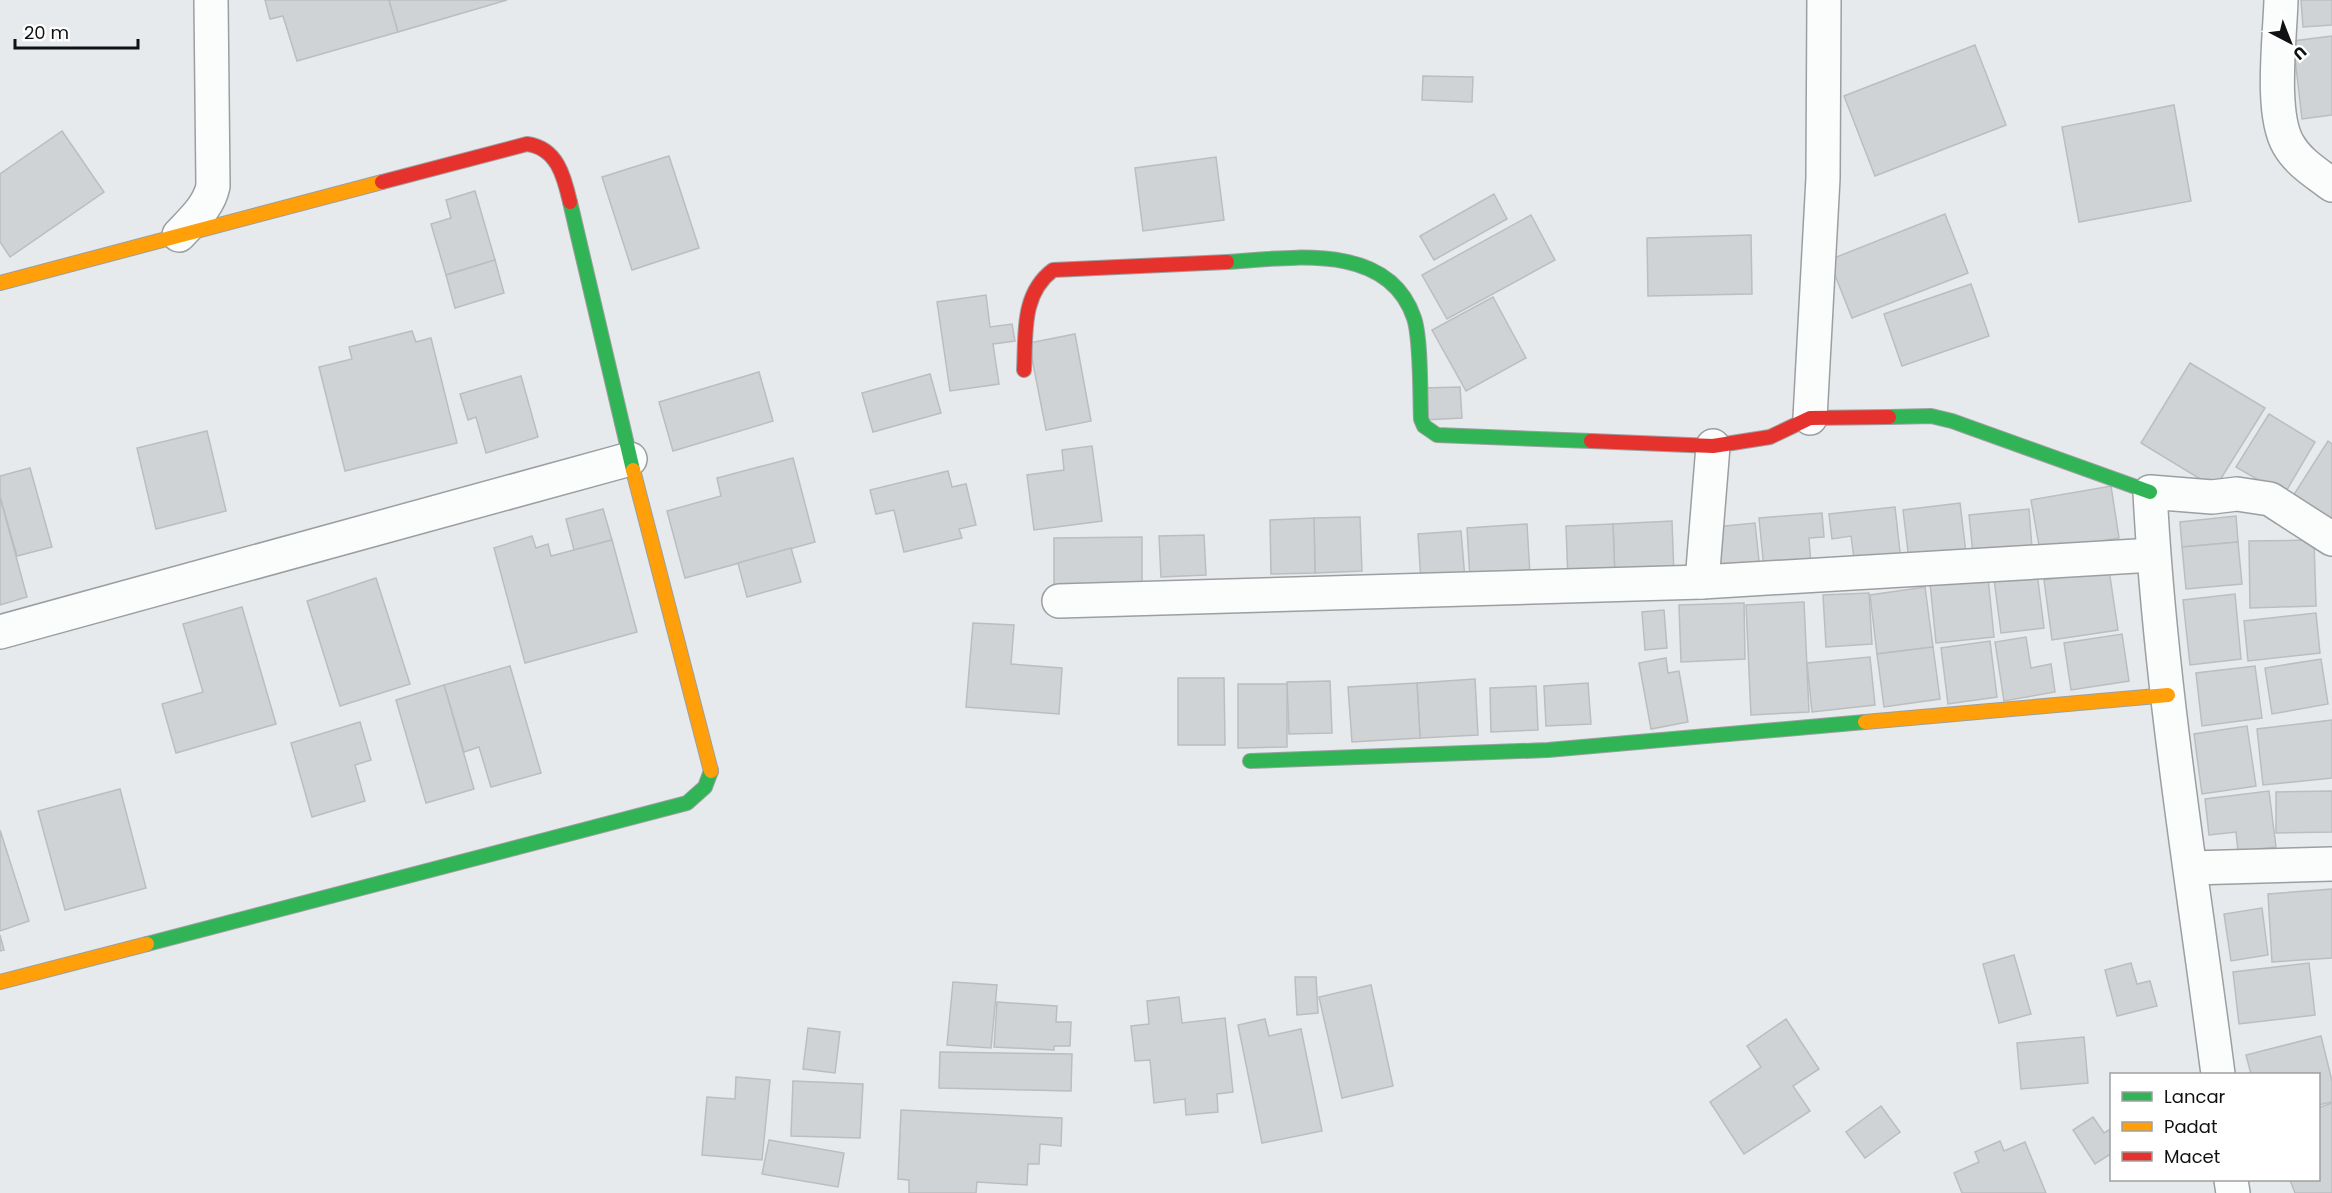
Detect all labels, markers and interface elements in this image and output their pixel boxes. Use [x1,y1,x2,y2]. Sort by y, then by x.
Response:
scale bar [15,12,138,50]
north arrow [2260,12,2320,72]
text: 20 m [24,20,69,45]
text: U [2288,40,2312,65]
legend [2110,1073,2320,1181]
text: Lancar [2164,1084,2226,1109]
text: Padat [2164,1114,2217,1139]
text: Macet [2164,1144,2220,1169]

